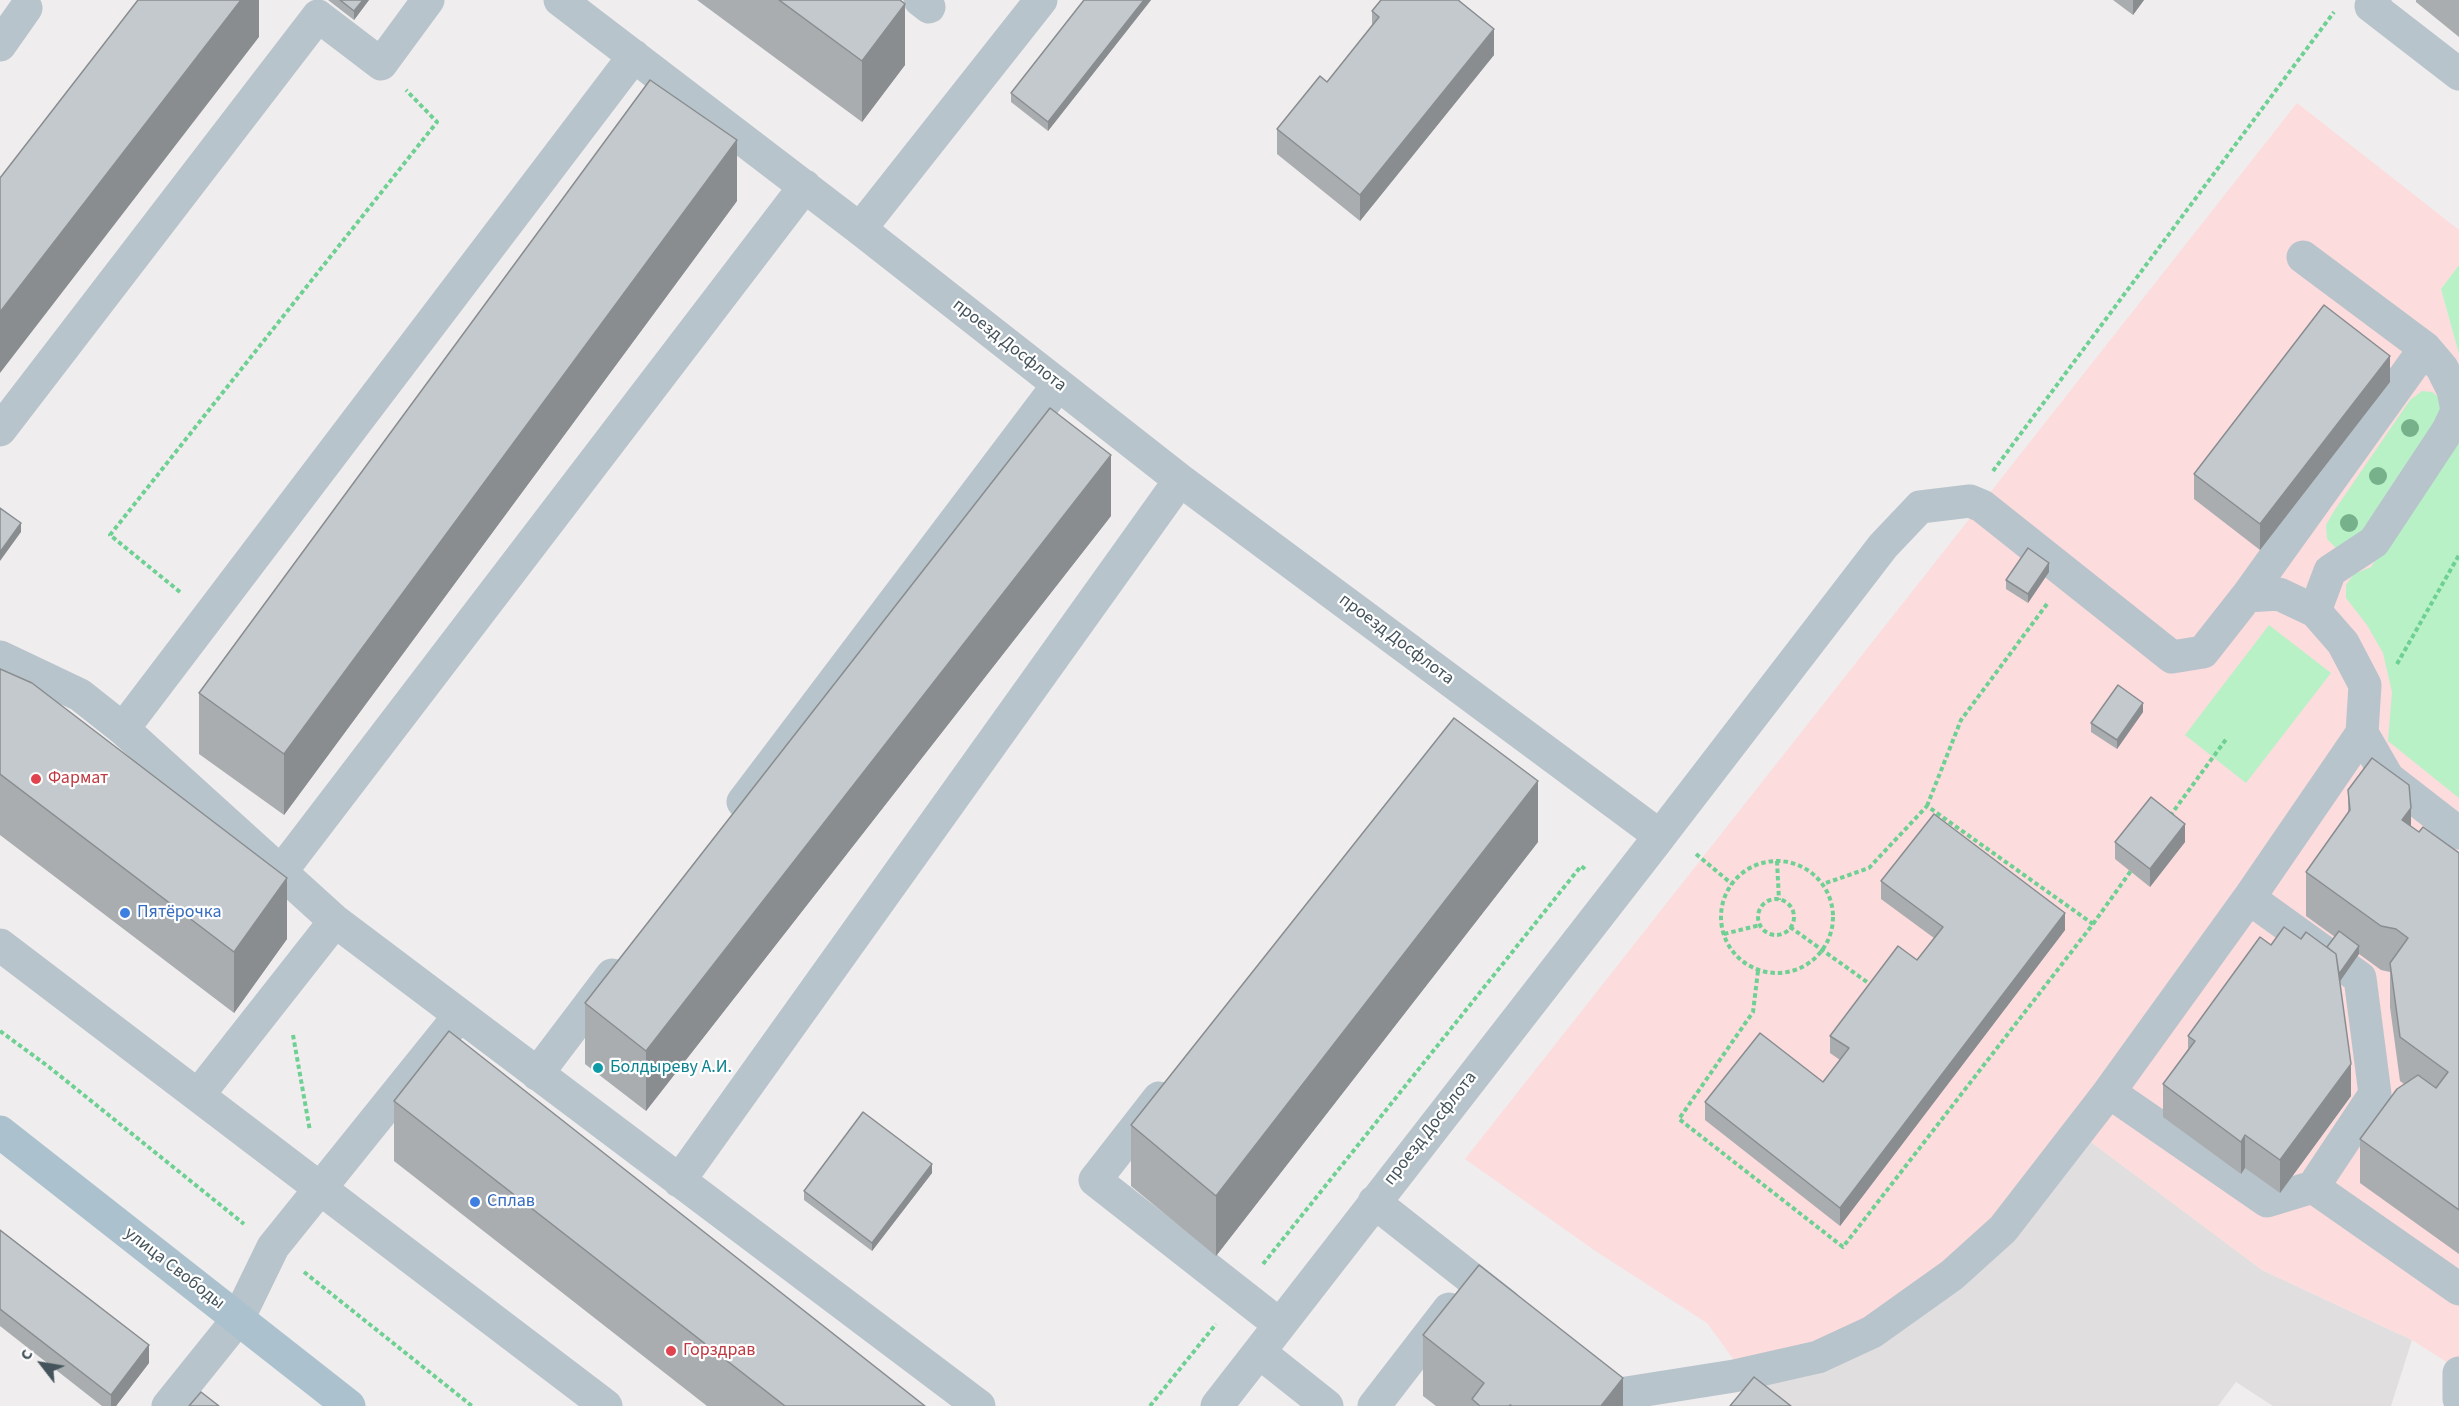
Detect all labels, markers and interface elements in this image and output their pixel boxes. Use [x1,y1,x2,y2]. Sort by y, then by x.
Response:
street label: проезд Досфлота [948,295,1070,397]
street label: проезд Досфлота [1334,590,1458,690]
place label: Фармат [48,768,108,790]
marker: Фармат [29,772,43,786]
place label: Пятёрочка [137,902,222,924]
marker: Пятёрочка [118,906,132,920]
place label: Болдыреву А.И. [610,1057,732,1079]
marker: Болдыреву А.И. [591,1061,605,1075]
street label: проезд Досфлота [1380,1068,1482,1190]
place label: Сплав [487,1191,535,1213]
marker: Сплав [468,1195,482,1209]
street label: улица Свободы [120,1223,228,1315]
north arrow [12,1334,72,1394]
place label: Горздрав [683,1340,755,1362]
marker: Горздрав [664,1344,678,1358]
text: С [15,1345,38,1364]

